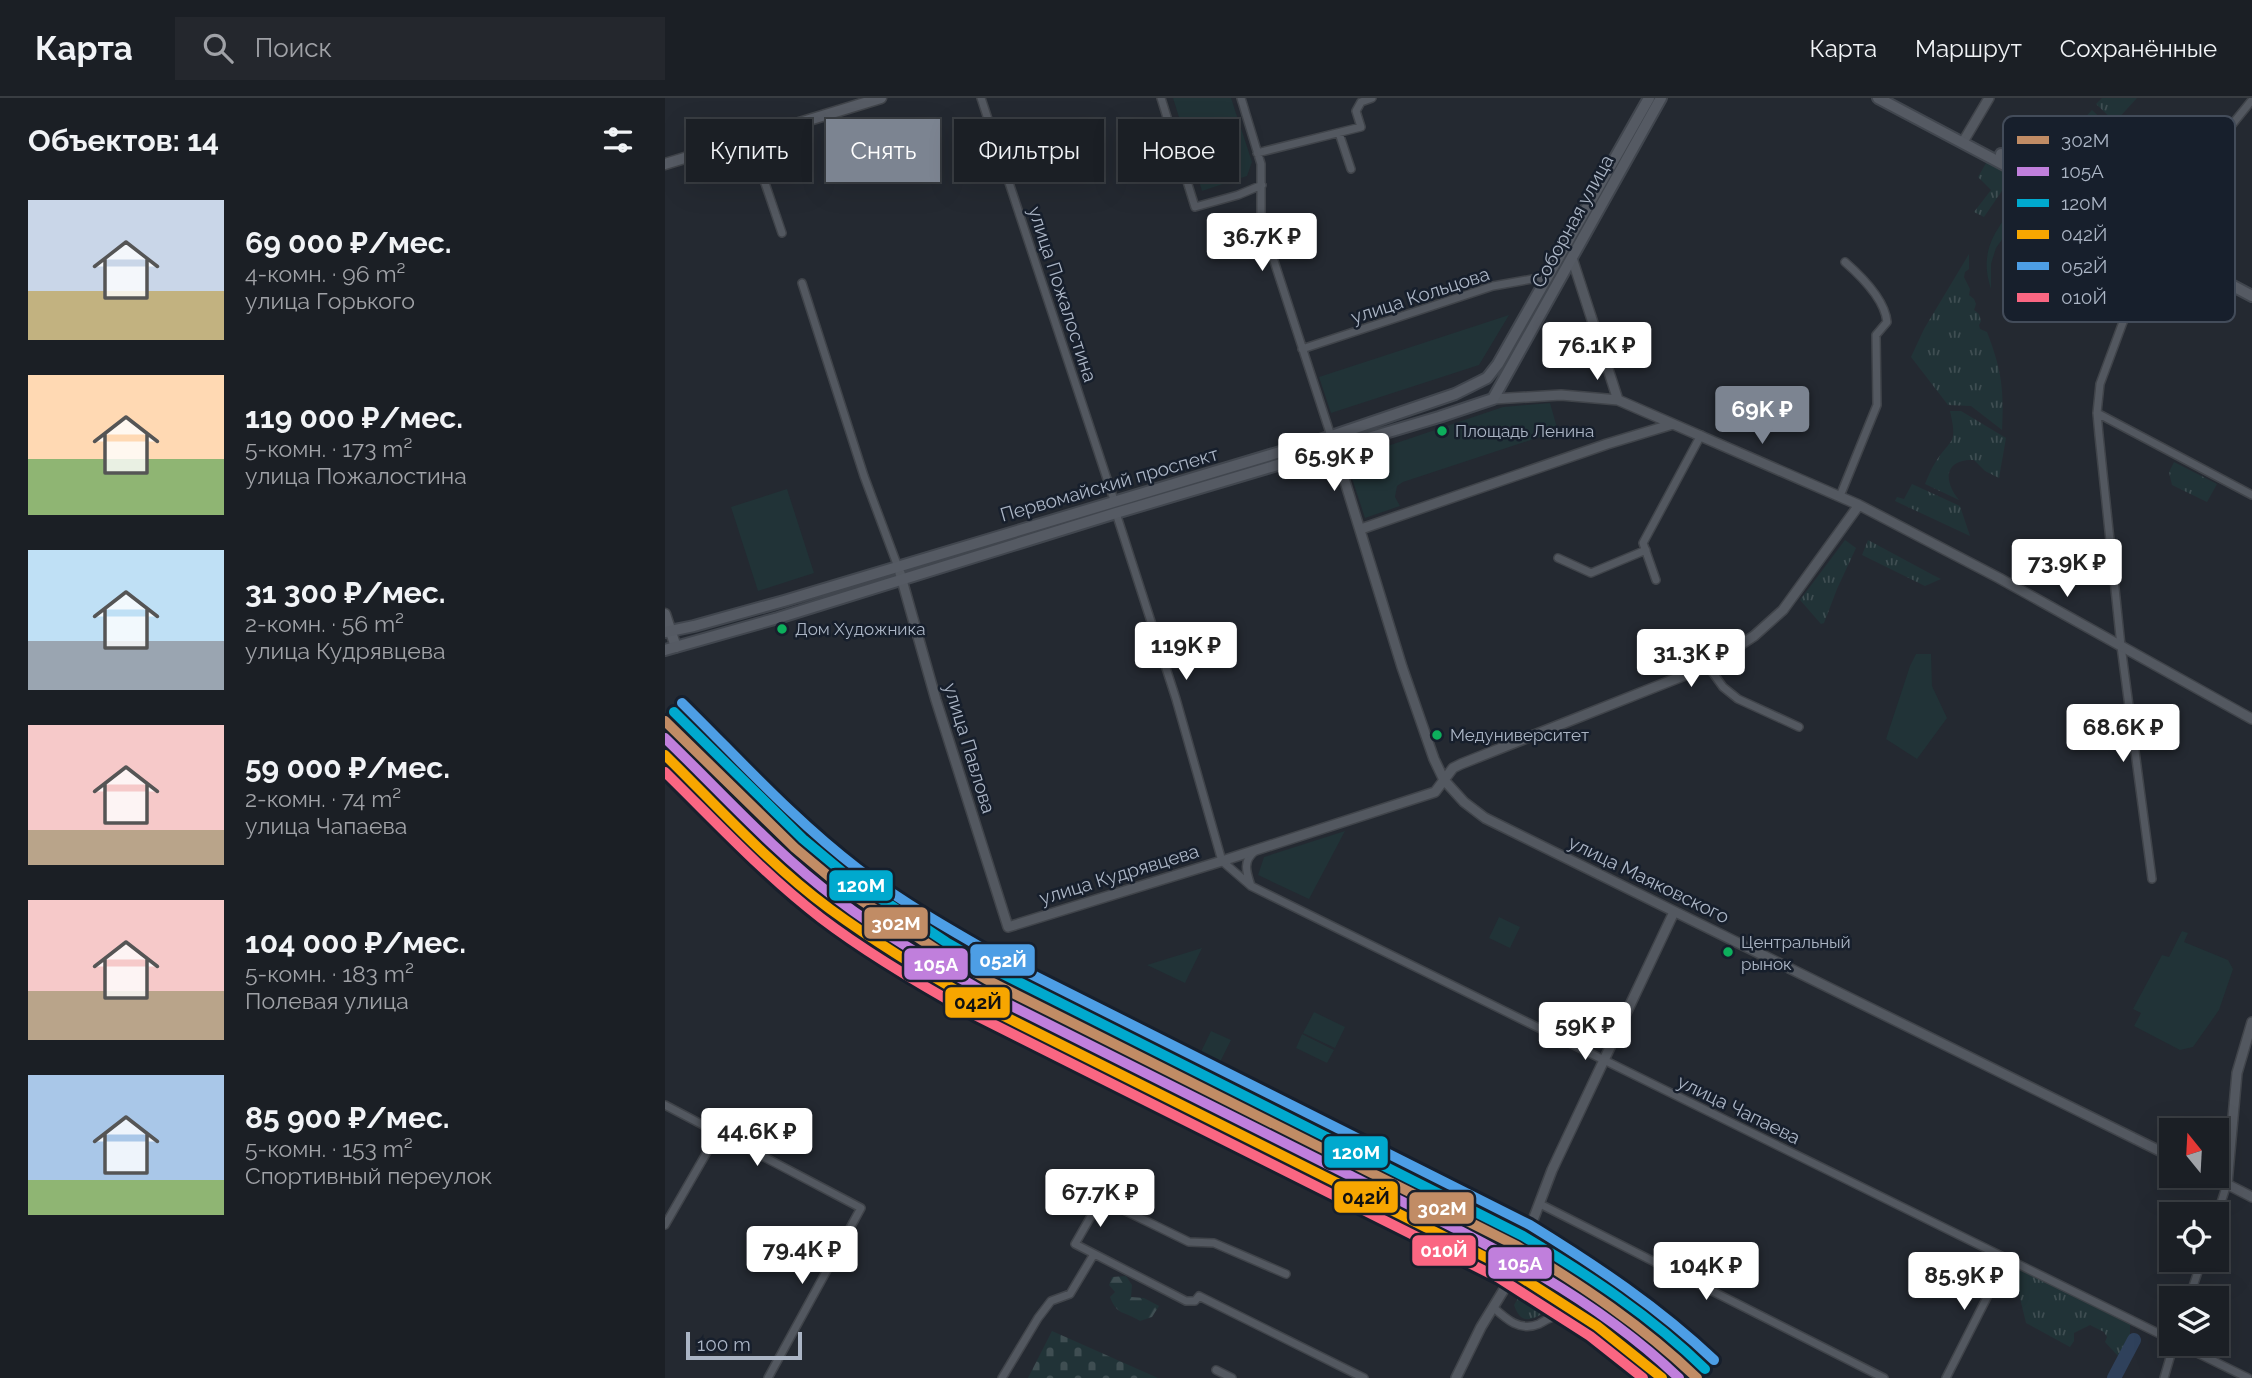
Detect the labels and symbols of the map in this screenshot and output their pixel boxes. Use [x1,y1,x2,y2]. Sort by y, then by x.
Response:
legend [2003,116,2235,322]
text: 302М [2061,129,2109,151]
street label: Соборная улица [1526,151,1618,291]
text: 105А [2061,160,2104,182]
text: 120М [2061,192,2107,214]
street label: улица Пожалостина [1024,204,1102,384]
pin: 36.7K ₽ [1197,214,1327,273]
text: 042Й [2061,223,2107,245]
text: 052Й [2061,255,2107,277]
street label: улица Кольцова [1348,262,1492,328]
text: 010Й [2061,286,2107,308]
pin: 76.1K ₽ [1532,322,1662,382]
pin: 69K ₽ [1713,386,1811,446]
place label: Площадь Ленина [1455,421,1594,441]
marker: Площадь Ленина [1435,424,1449,438]
pin: 65.9K ₽ [1269,434,1399,493]
street label: Первомайский проспект [997,442,1221,526]
pin: 73.9K ₽ [2002,540,2132,599]
place label: Дом Художника [795,619,926,639]
marker: Дом Художника [775,622,789,636]
pin: 119K ₽ [1129,622,1243,682]
pin: 31.3K ₽ [1626,630,1756,689]
street label: улица Павлова [940,680,1000,816]
pin: 68.6K ₽ [2058,704,2188,764]
place label: Медуниверситет [1450,725,1589,745]
marker: Медуниверситет [1430,728,1444,742]
street label: улица Маяковского [1565,830,1733,928]
street label: улица Кудрявцева [1037,839,1201,909]
line badge: 120М [828,869,894,902]
text: 120М [837,874,885,896]
line badge: 302М [863,906,929,940]
text: 302М [871,912,921,934]
place label: Центральный рынок [1741,932,1851,974]
line badge: 052Й [969,943,1036,977]
marker: Центральный рынок [1721,945,1735,959]
line badge: 105А [903,947,969,981]
text: 052Й [979,949,1027,971]
text: 105А [914,953,958,975]
line badge: 042Й [944,986,1011,1019]
text: 042Й [954,991,1002,1013]
pin: 59K ₽ [1536,1002,1634,1062]
street label: улица Чапаева [1674,1070,1804,1148]
pin: 44.6K ₽ [692,1108,822,1168]
north arrow [2159,1118,2229,1188]
line badge: 120М [1323,1135,1389,1169]
text: 120М [1332,1141,1380,1163]
pin: 67.7K ₽ [1035,1170,1165,1229]
line badge: 042Й [1333,1180,1399,1214]
text: 042Й [1342,1186,1390,1208]
line badge: 302М [1408,1191,1475,1225]
text: 302М [1417,1197,1467,1219]
pin: 79.4K ₽ [737,1226,867,1286]
line badge: 010Й [1411,1234,1477,1267]
text: 010Й [1420,1239,1468,1261]
pin: 104K ₽ [1649,1242,1763,1302]
line badge: 105А [1487,1246,1553,1280]
text: 105А [1498,1252,1542,1274]
pin: 85.9K ₽ [1899,1252,2029,1312]
scale bar [686,1329,801,1361]

